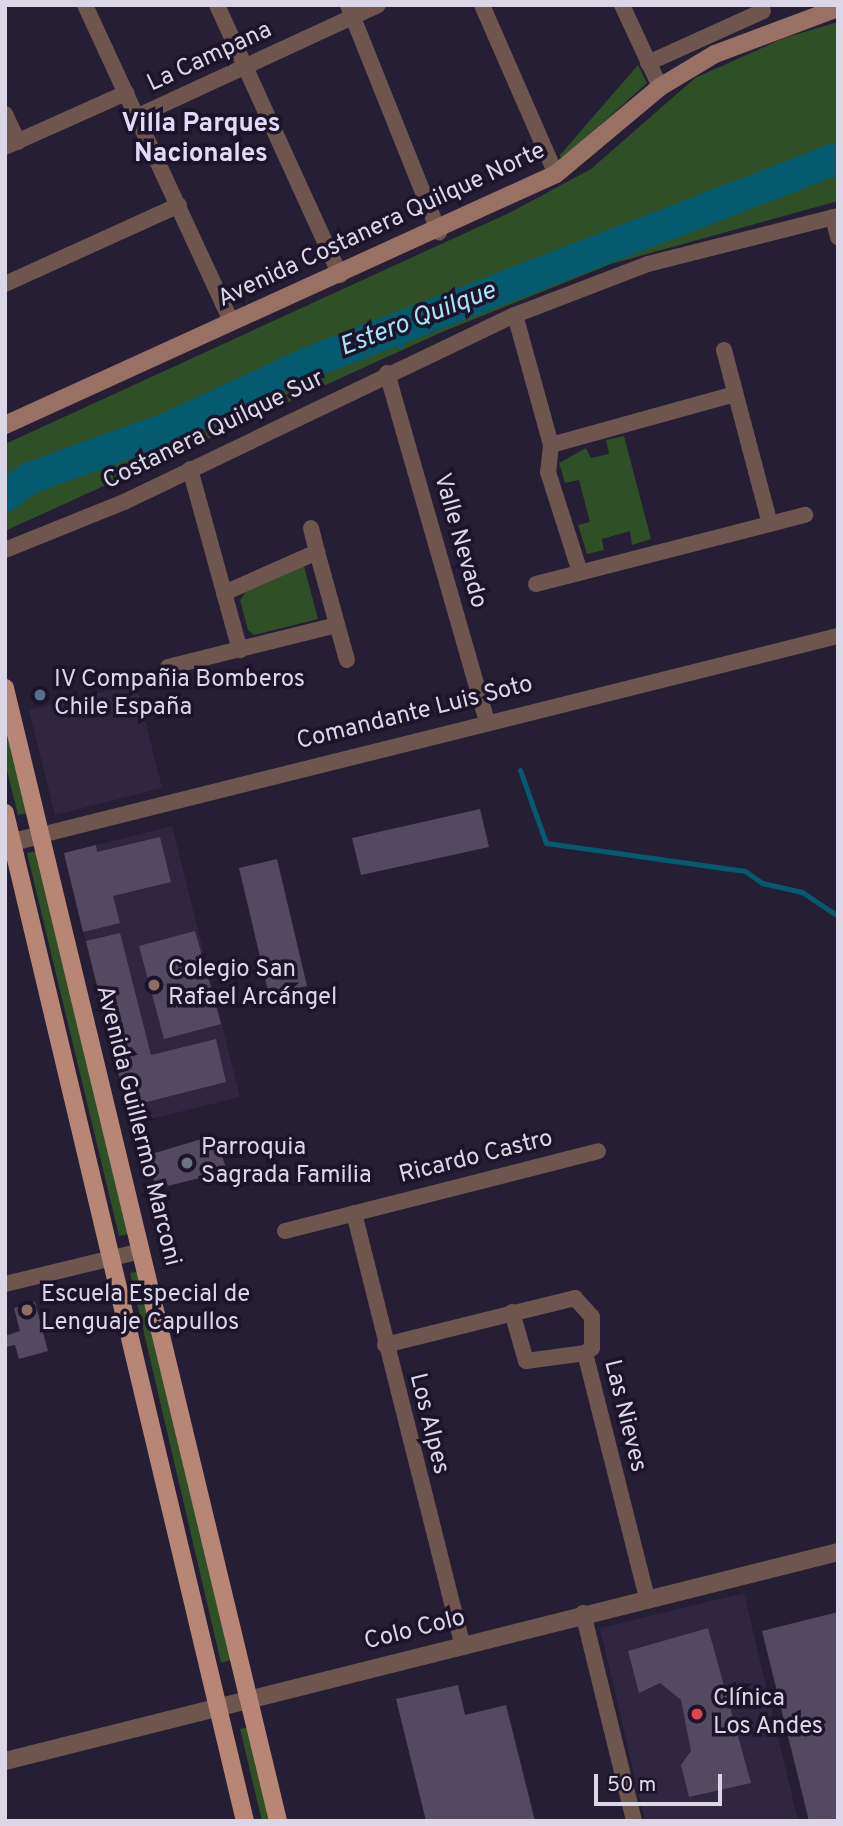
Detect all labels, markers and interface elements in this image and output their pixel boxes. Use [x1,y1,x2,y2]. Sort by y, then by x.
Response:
street label: La Campana [143,17,277,99]
district label: Villa Parques Nacionales [121,109,281,170]
street label: Avenida Costanera Quilque Norte [214,137,550,315]
water label: Estero Quilque [336,276,500,364]
street label: Costanera Quilque Sur [99,365,329,497]
street label: Valle Nevado [426,470,492,612]
place label: IV Compañia Bomberos Chile España [54,667,306,723]
street label: Comandante Luis Soto [294,671,536,757]
marker: IV Compañia Bomberos Chile España [32,687,48,703]
place label: Colegio San Rafael Arcángel [168,957,338,1013]
marker: Colegio San Rafael Arcángel [146,977,162,993]
street label: Avenida Guillermo Marconi [88,983,186,1269]
street label: Ricardo Castro [396,1125,556,1191]
place label: Parroquia Sagrada Familia [201,1135,372,1191]
marker: Parroquia Sagrada Familia [179,1155,195,1171]
place label: Escuela Especial de Lenguaje Capullos [41,1282,250,1338]
marker: Escuela Especial de Lenguaje Capullos [19,1302,35,1318]
street label: Las Nieves [596,1357,652,1475]
street label: Los Alpes [401,1370,455,1478]
street label: Colo Colo [362,1605,468,1657]
place label: Clínica Los Andes [713,1686,824,1742]
marker: Clínica Los Andes [687,1704,707,1724]
scale bar [598,1759,726,1803]
text: 50 m [607,1772,656,1799]

